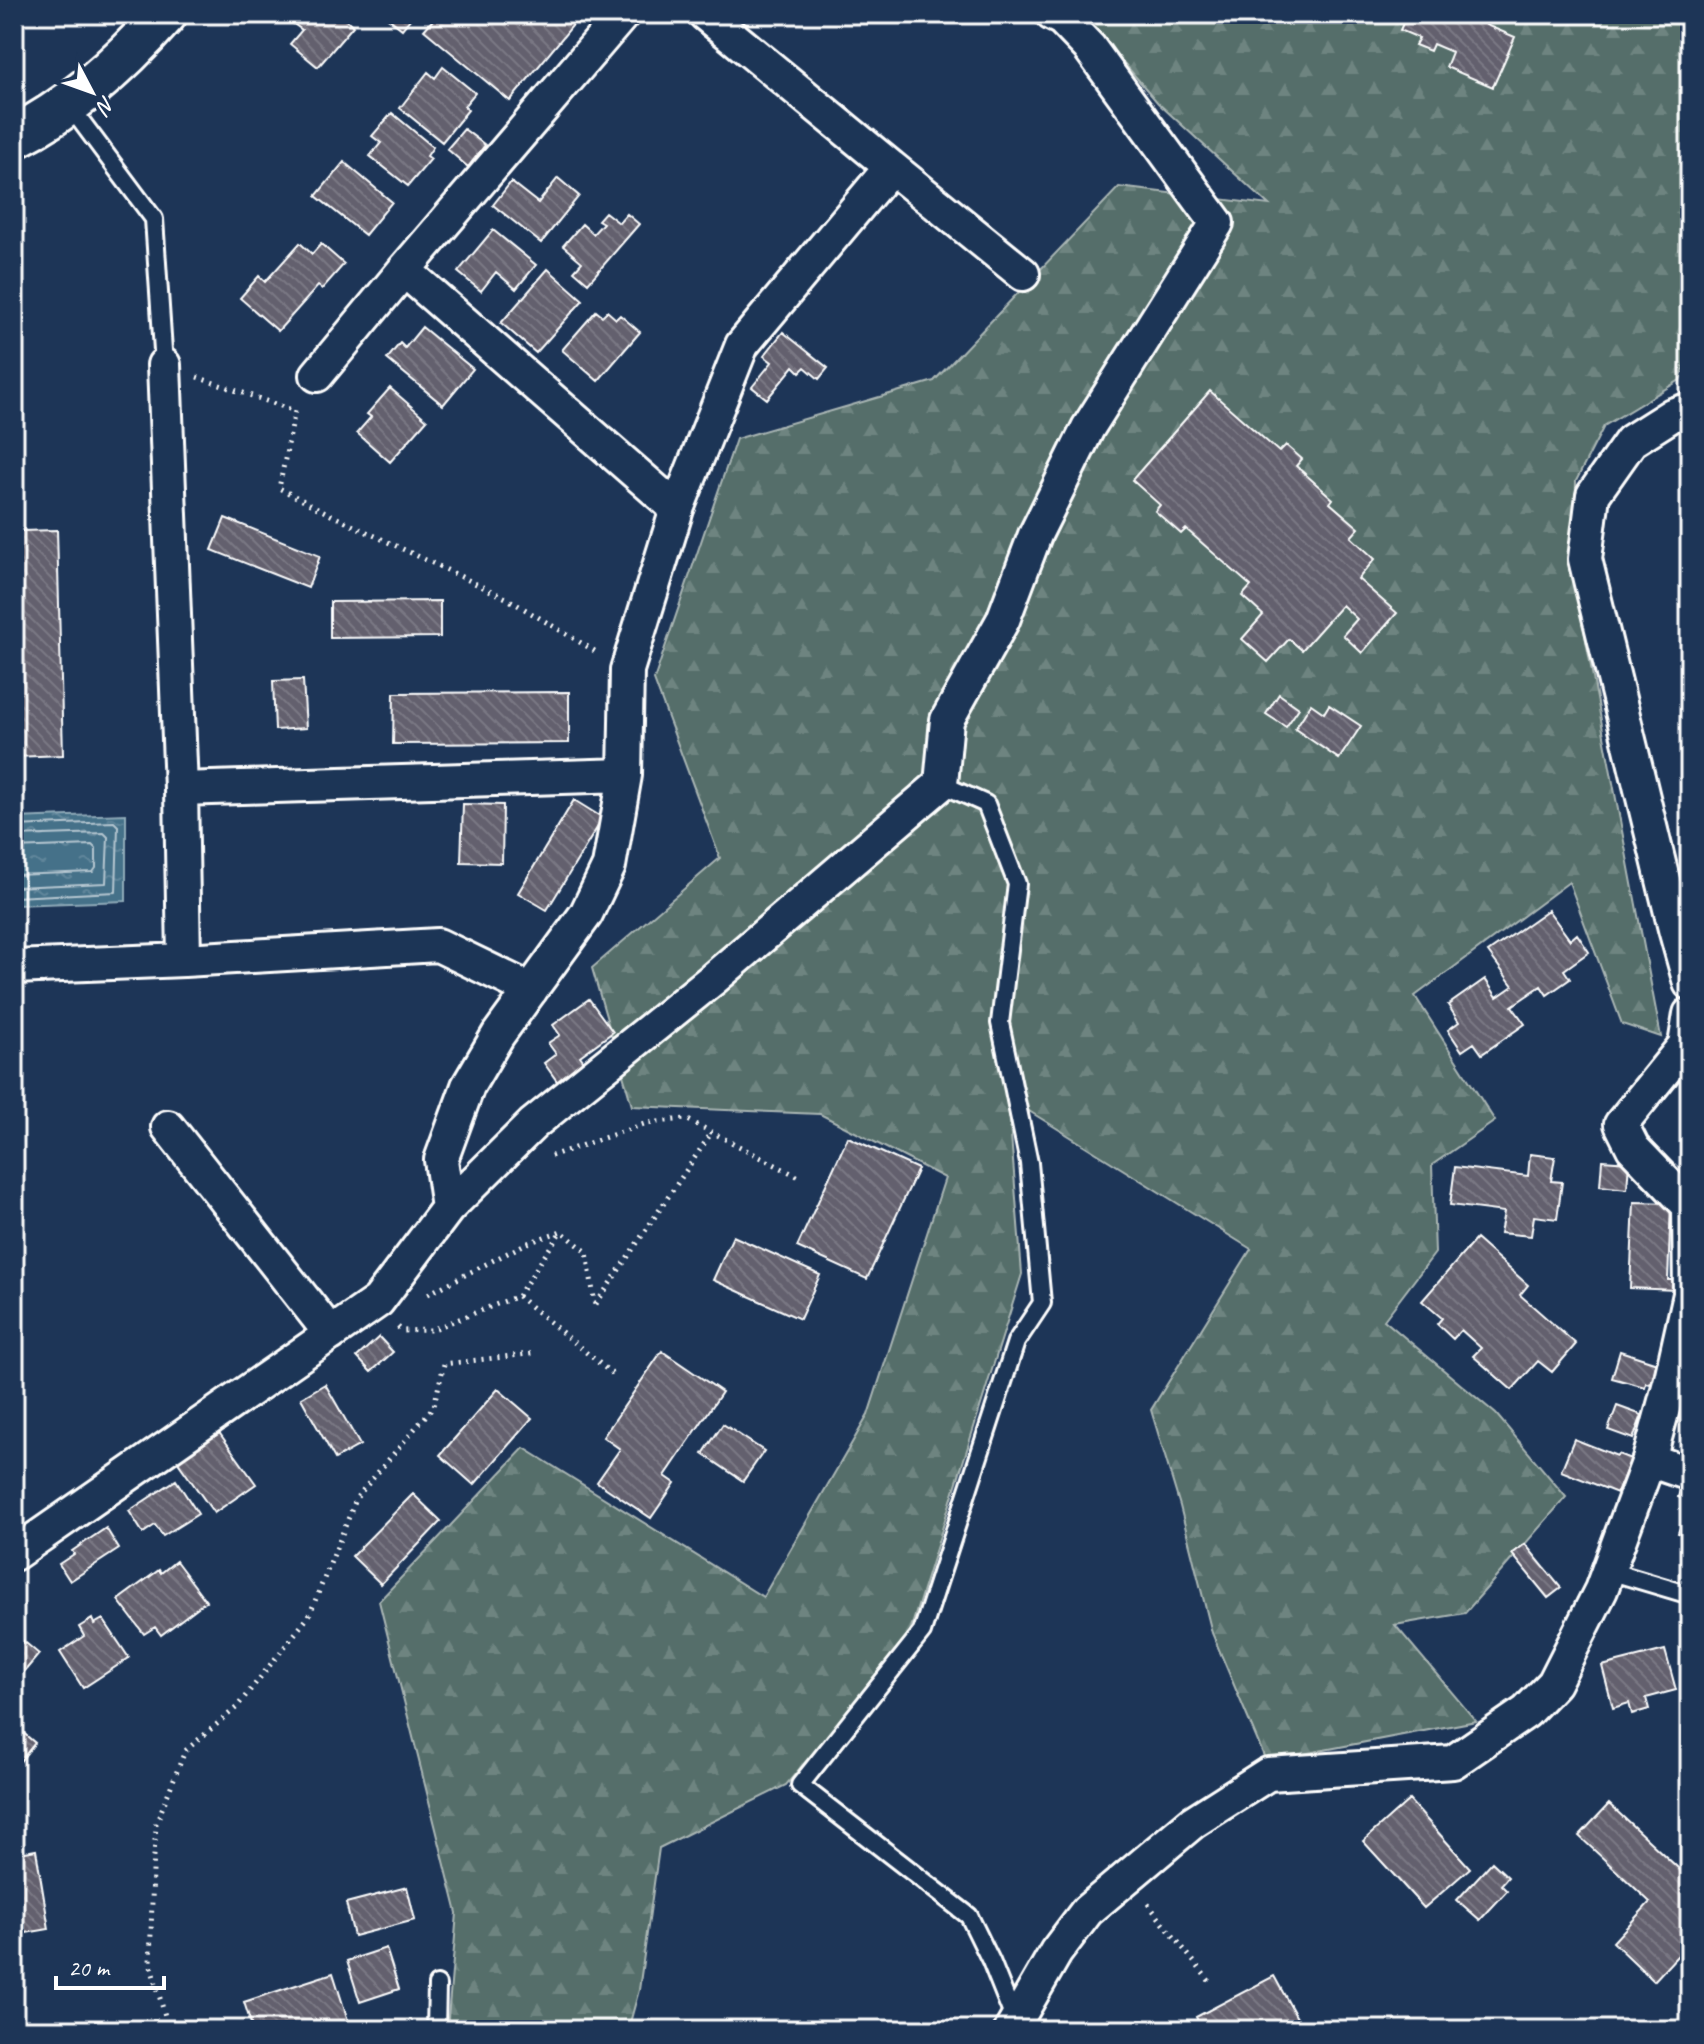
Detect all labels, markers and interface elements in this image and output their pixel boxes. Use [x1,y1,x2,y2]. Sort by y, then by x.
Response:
north arrow [52,52,132,132]
text: N [89,90,121,121]
scale bar [56,1940,164,1990]
text: 20 m [68,1953,111,1983]

